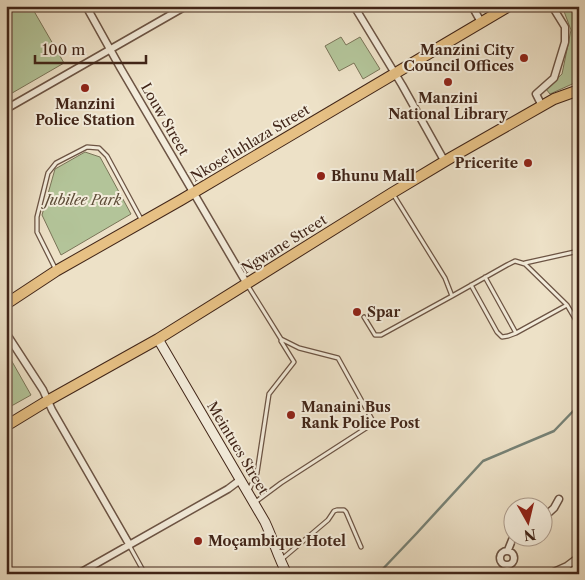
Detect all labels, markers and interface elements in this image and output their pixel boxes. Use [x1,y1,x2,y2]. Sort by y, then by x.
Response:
scale bar [35,32,146,64]
text: 100 m [42,40,85,59]
place label: Manzini City Council Offices [404,41,514,75]
marker: Manzini City Council Offices [518,52,530,64]
marker: Manzini National Library [442,76,454,88]
street label: Louw Street [137,80,193,159]
marker: Manzini Police Station [79,82,91,94]
place label: Manzini National Library [388,89,508,123]
place label: Manzini Police Station [35,95,135,129]
street label: Nkose'luhlaza Street [187,100,313,186]
place label: Pricerite [455,154,518,172]
marker: Pricerite [522,157,534,169]
place label: Bhunu Mall [331,167,415,185]
marker: Bhunu Mall [315,170,327,182]
park label: Jubilee Park [41,191,122,209]
street label: Ngwane Street [238,211,330,277]
place label: Spar [367,303,400,321]
marker: Spar [351,306,363,318]
street label: Meintues Street [203,398,273,498]
place label: Manaini Bus Rank Police Post [301,398,420,432]
marker: Manaini Bus Rank Police Post [285,409,297,421]
north arrow [502,498,552,548]
text: N [523,525,537,545]
place label: Moçambique Hotel [208,532,346,550]
marker: Moçambique Hotel [192,535,204,547]

